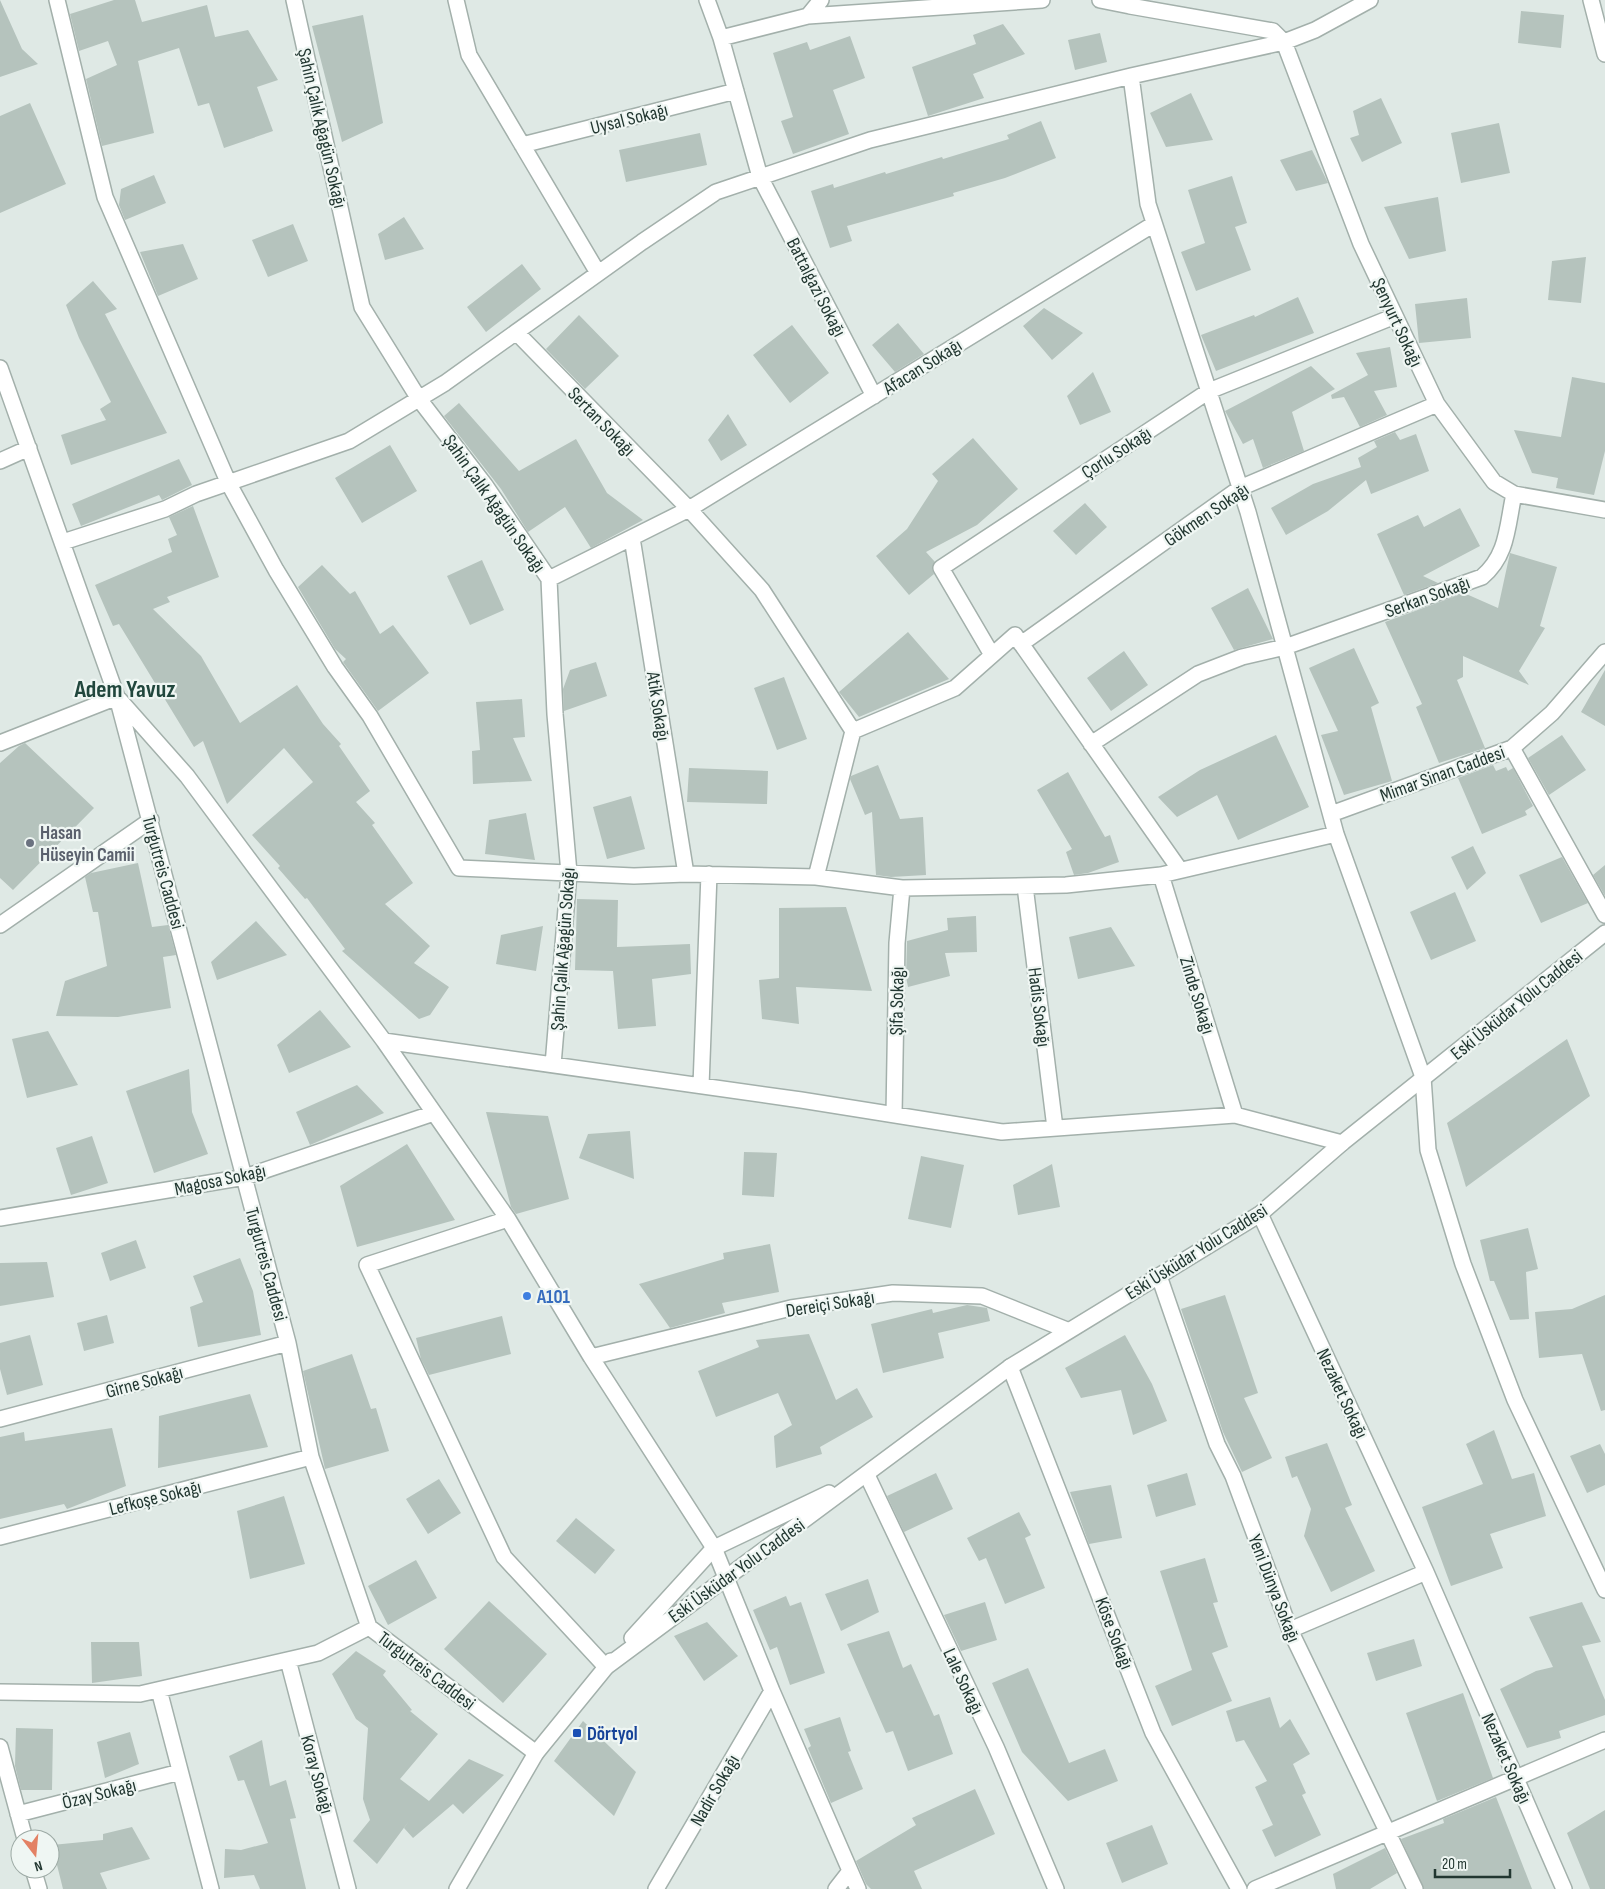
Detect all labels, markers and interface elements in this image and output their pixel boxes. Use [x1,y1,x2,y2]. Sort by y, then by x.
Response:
street label: Şahin Çalık Ağagün Sokağı [292,46,351,210]
street label: Uysal Sokağı [588,99,671,140]
street label: Battalgazi Sokağı [781,234,850,341]
street label: Şenyurt Sokağı [1366,275,1427,371]
street label: Afacan Sokağı [878,334,966,401]
street label: Sertan Sokağı [562,383,640,461]
street label: Çorlu Sokağı [1078,422,1156,484]
street label: Şahin Çalık Ağagün Sokağı [438,430,550,577]
street label: Gökmen Sokağı [1160,478,1254,552]
street label: Serkan Sokağı [1382,571,1473,623]
street label: Atik Sokağı [641,669,674,742]
district label: Adem Yavuz [74,675,175,704]
street label: Mimar Sinan Caddesi [1377,741,1508,808]
street label: Turgutreis Caddesi [136,813,189,932]
place label: Hasan Hüseyin Camii [40,822,135,867]
marker: Hasan Hüseyin Camii [24,837,36,849]
street label: Şahin Çalık Ağagün Sokağı [546,867,581,1031]
street label: Eski Üsküdar Yolu Caddesi [1446,945,1588,1065]
street label: Zinde Sokağı [1174,954,1219,1037]
street label: Şifa Sokağı [885,966,910,1036]
street label: Hadis Sokağı [1022,966,1055,1048]
street label: Magosa Sokağı [173,1160,268,1201]
street label: Eski Üsküdar Yolu Caddesi [1122,1199,1272,1305]
street label: Turgutreis Caddesi [239,1205,292,1324]
place label: A101 [536,1286,571,1309]
street label: Dereiçi Sokağı [784,1286,876,1323]
marker: A101 [521,1290,533,1302]
street label: Nezaket Sokağı [1311,1345,1372,1442]
street label: Girne Sokağı [103,1361,186,1404]
street label: Lefkoşe Sokağı [107,1476,204,1521]
street label: Eski Üsküdar Yolu Caddesi [664,1514,810,1628]
street label: Yeni Dünya Sokağı [1242,1531,1305,1646]
street label: Köse Sokağı [1089,1594,1138,1673]
street label: Turgutreis Caddesi [373,1627,480,1716]
street label: Lale Sokağı [937,1645,988,1718]
street label: Nezaket Sokağı [1475,1710,1536,1807]
place label: Dörtyol [587,1723,638,1746]
marker: Dörtyol [571,1727,583,1739]
street label: Koray Sokağı [295,1733,338,1816]
street label: Nadir Sokağı [686,1751,745,1831]
street label: Özay Sokağı [60,1774,139,1815]
north arrow [10,1829,60,1879]
scale bar [1435,1846,1510,1878]
text: 20 m [1442,1855,1467,1874]
text: N [33,1857,44,1875]

